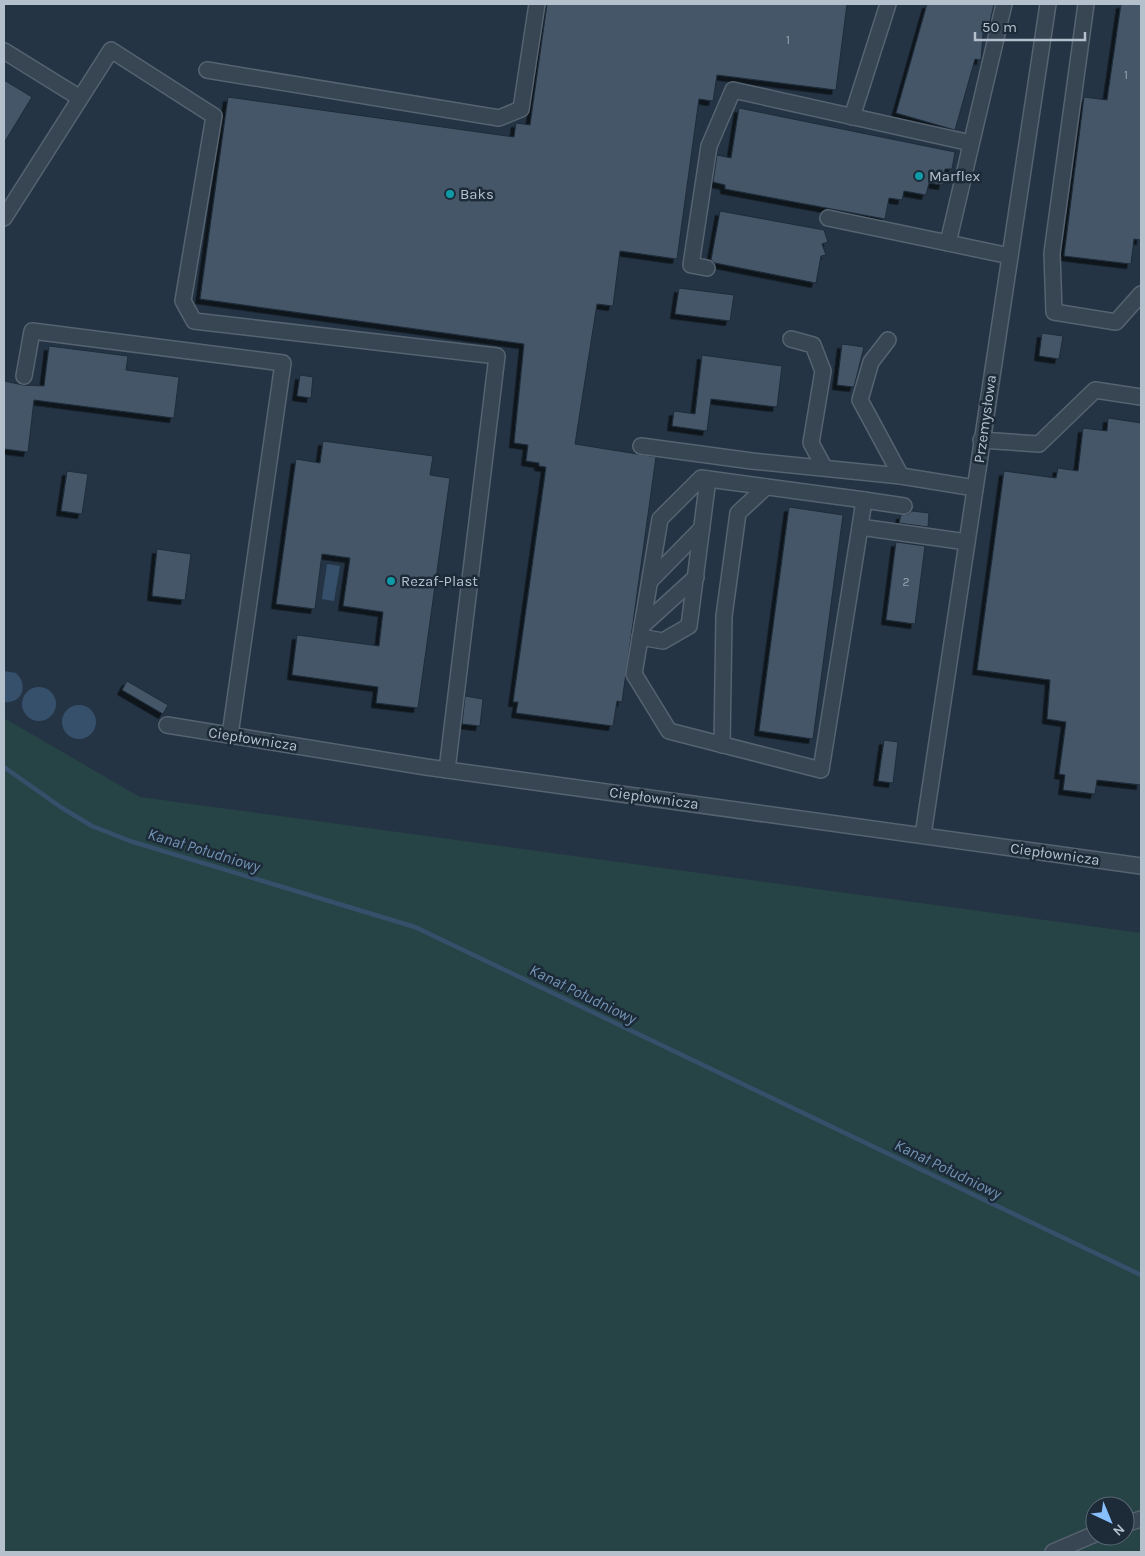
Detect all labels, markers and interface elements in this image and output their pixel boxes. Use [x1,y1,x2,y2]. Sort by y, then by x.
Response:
scale bar [975,10,1085,42]
text: 50 m [982,18,1017,36]
house number: 1 [786,33,790,47]
house number: 1 [1124,68,1128,82]
place label: Marflex [929,167,980,185]
marker: Marflex [913,170,925,182]
place label: Baks [460,185,494,203]
marker: Baks [444,188,456,200]
street label: Przemysłowa [970,374,1000,464]
place label: Rezaf-Plast [401,572,478,590]
marker: Rezaf-Plast [385,575,397,587]
house number: 2 [903,575,910,589]
street label: Ciepłownicza [207,723,299,755]
street label: Ciepłownicza [608,783,700,813]
water label: Kanał Południowy [146,824,263,876]
street label: Ciepłownicza [1009,839,1101,869]
water label: Kanał Południowy [527,960,640,1029]
water label: Kanał Południowy [892,1135,1005,1204]
north arrow [1085,1496,1135,1546]
text: N [1109,1520,1128,1540]

